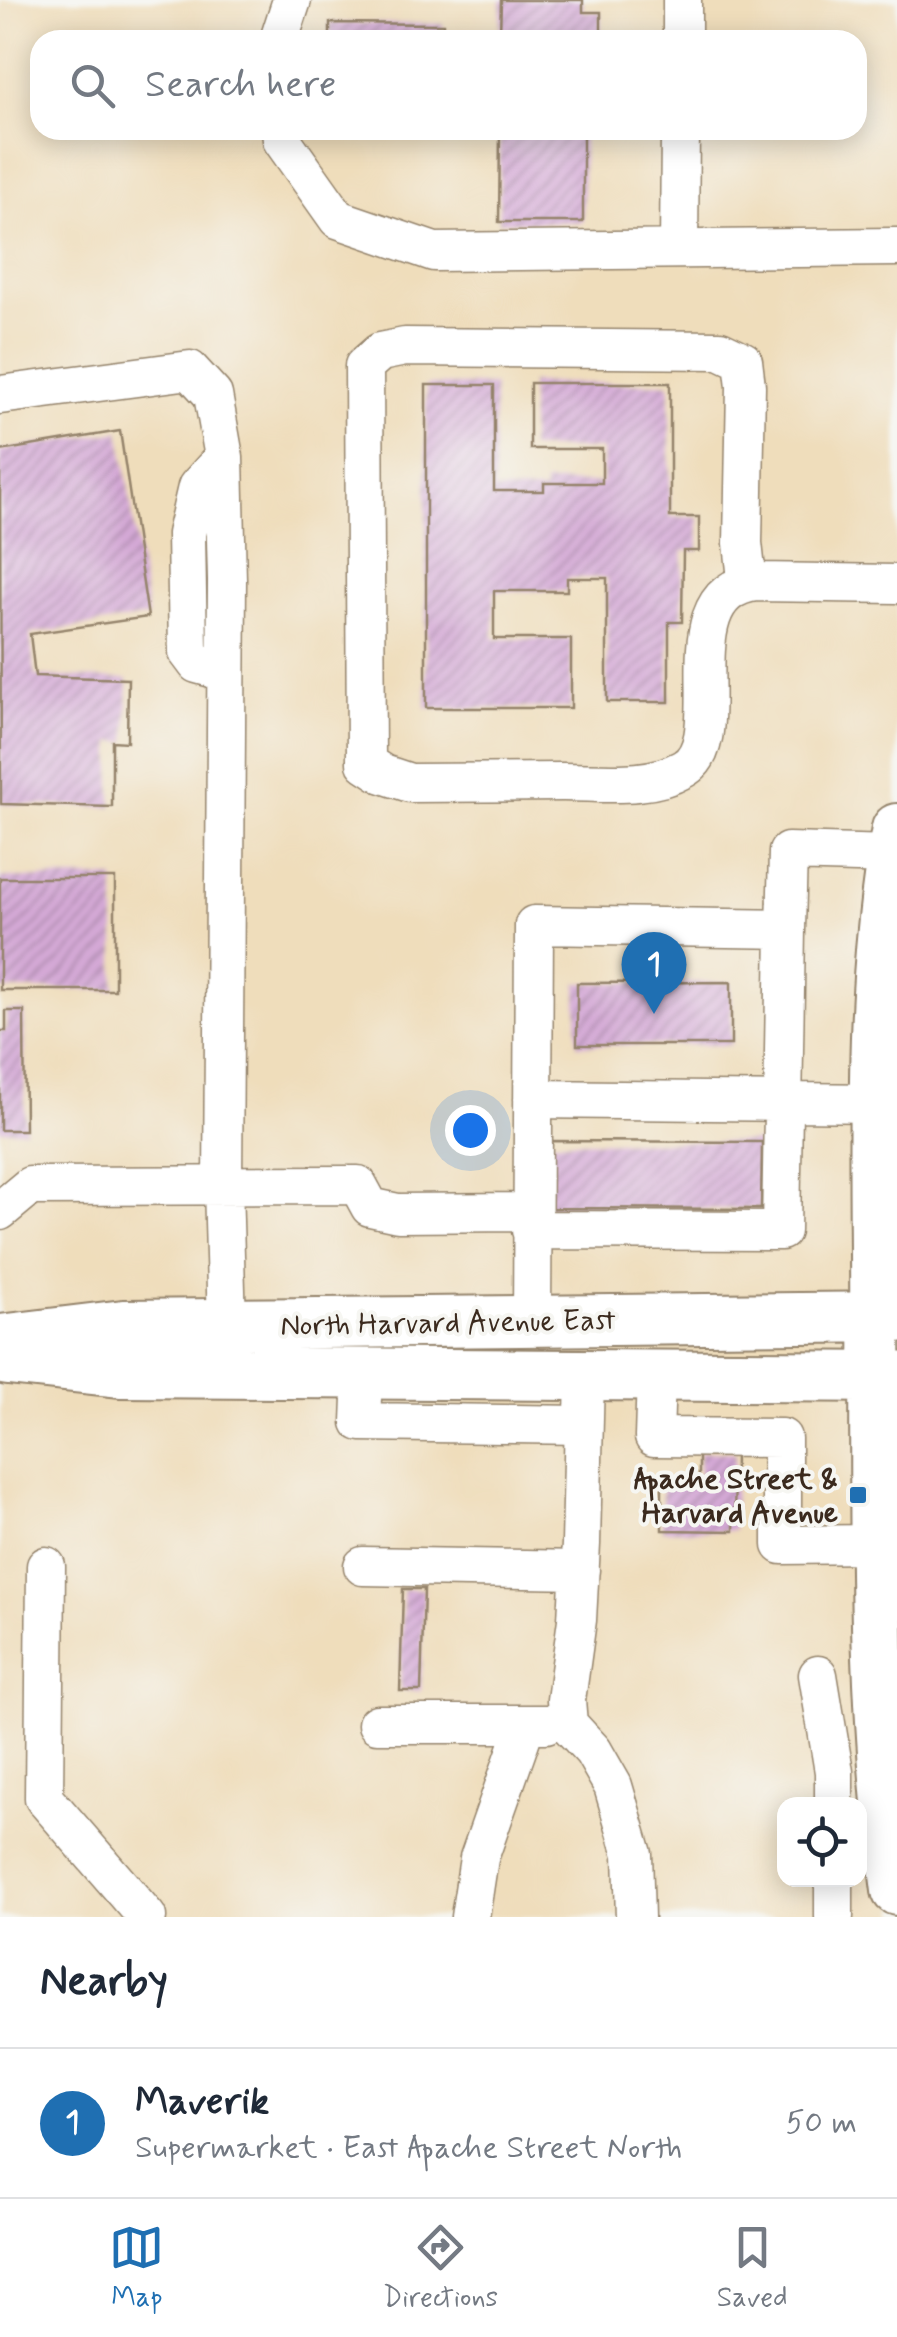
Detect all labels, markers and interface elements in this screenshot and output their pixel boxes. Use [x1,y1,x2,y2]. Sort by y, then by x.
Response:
search box [30,30,867,140]
icon: search [65,58,120,113]
text: Search here [145,61,336,110]
pin: 1 [622,932,686,1014]
your location [445,1105,496,1156]
street label: North Harvard Avenue East [280,1301,616,1346]
place label: Apache Street & Harvard Avenue [634,1460,838,1533]
marker: Apache Street & Harvard Avenue [847,1484,869,1506]
map controls [777,1797,867,1887]
button: locate [777,1797,867,1887]
text: Nearby [40,1955,168,2010]
text: Maverik [135,2078,269,2127]
text: 1 [65,2102,80,2144]
text: 50 m [785,2102,857,2144]
text: Supermarket · East Apache Street North [135,2127,682,2169]
tab: Map [109,2220,164,2317]
tab: Directions [383,2220,498,2317]
tab: Saved [717,2220,788,2317]

